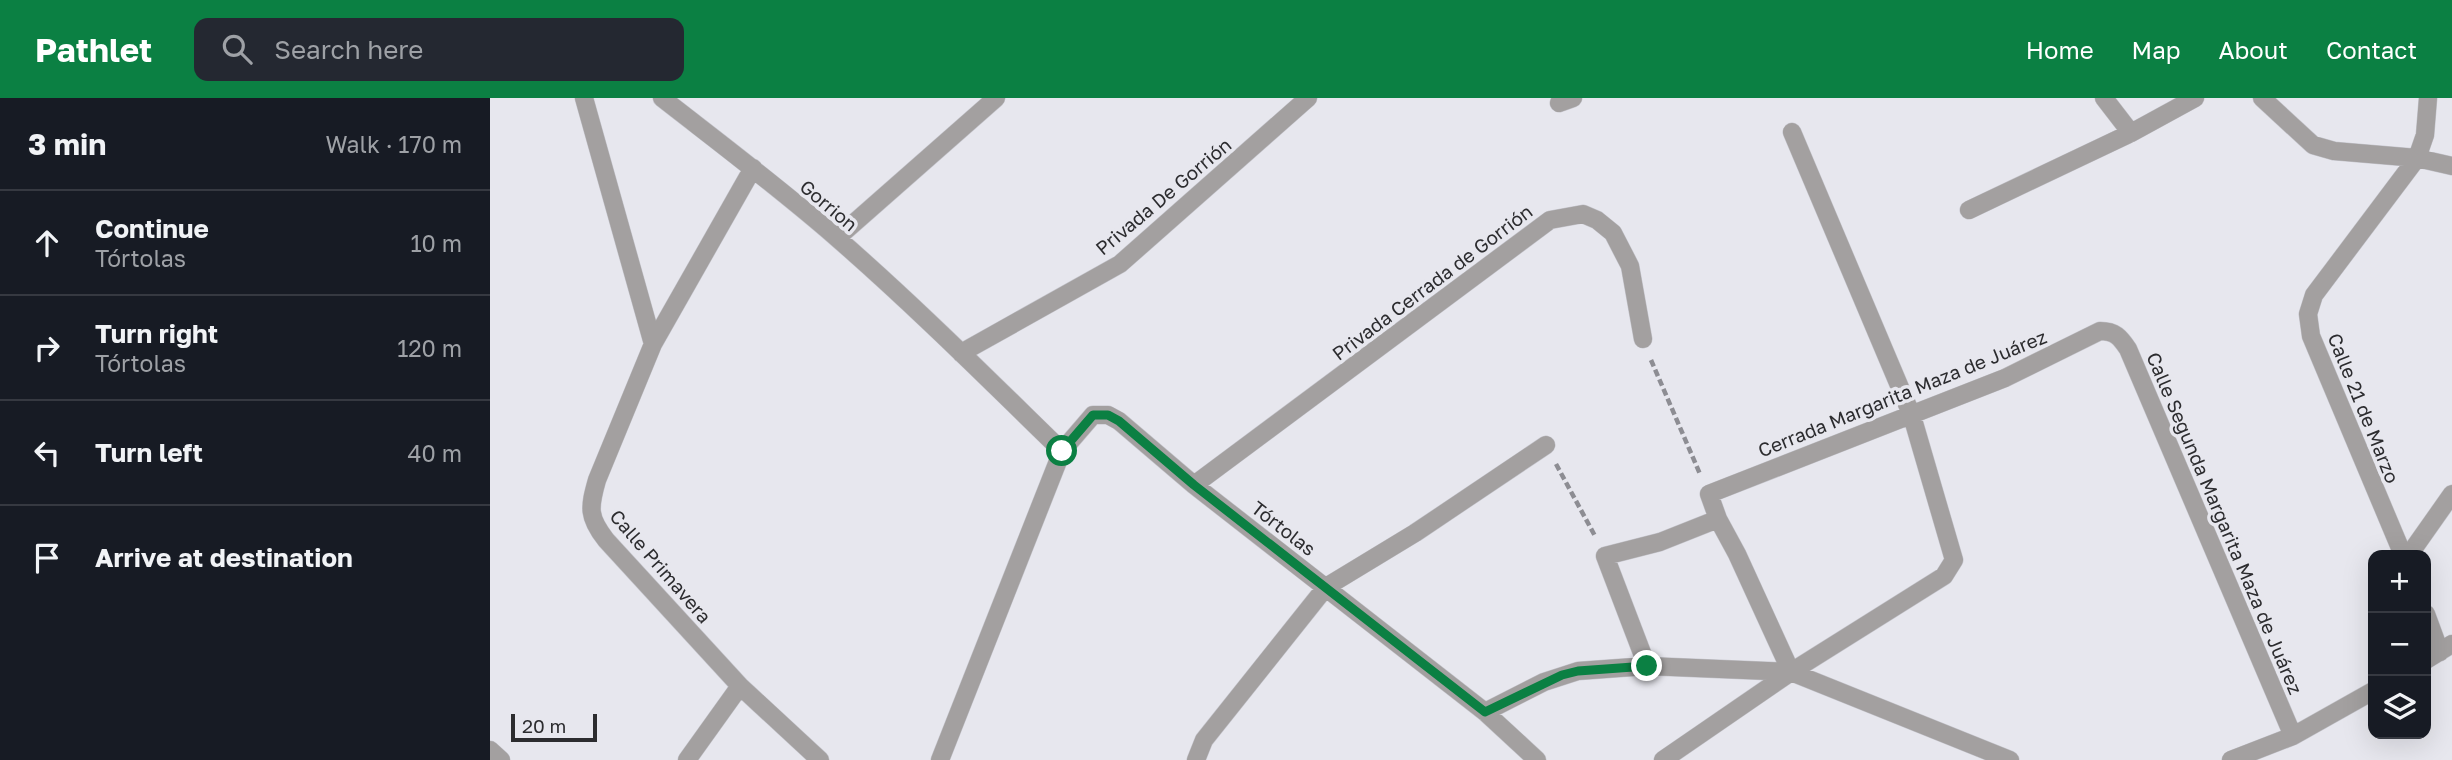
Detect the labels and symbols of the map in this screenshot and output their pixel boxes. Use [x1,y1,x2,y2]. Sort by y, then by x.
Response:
street label: Privada De Gorrión [1091,133,1235,259]
street label: Gorrion [796,174,862,236]
street label: Privada Cerrada de Gorrión [1327,199,1537,365]
street label: Cerrada Margarita Maza de Juárez [1754,324,2050,462]
street label: Calle 21 de Marzo [2323,330,2405,486]
street label: Calle Segunda Margarita Maza de Juárez [2142,349,2308,697]
route start [1046,435,1077,466]
street label: Tórtolas [1247,496,1321,560]
street label: Calle Primavera [605,505,717,627]
route end [1631,650,1662,681]
scale bar [511,711,597,743]

